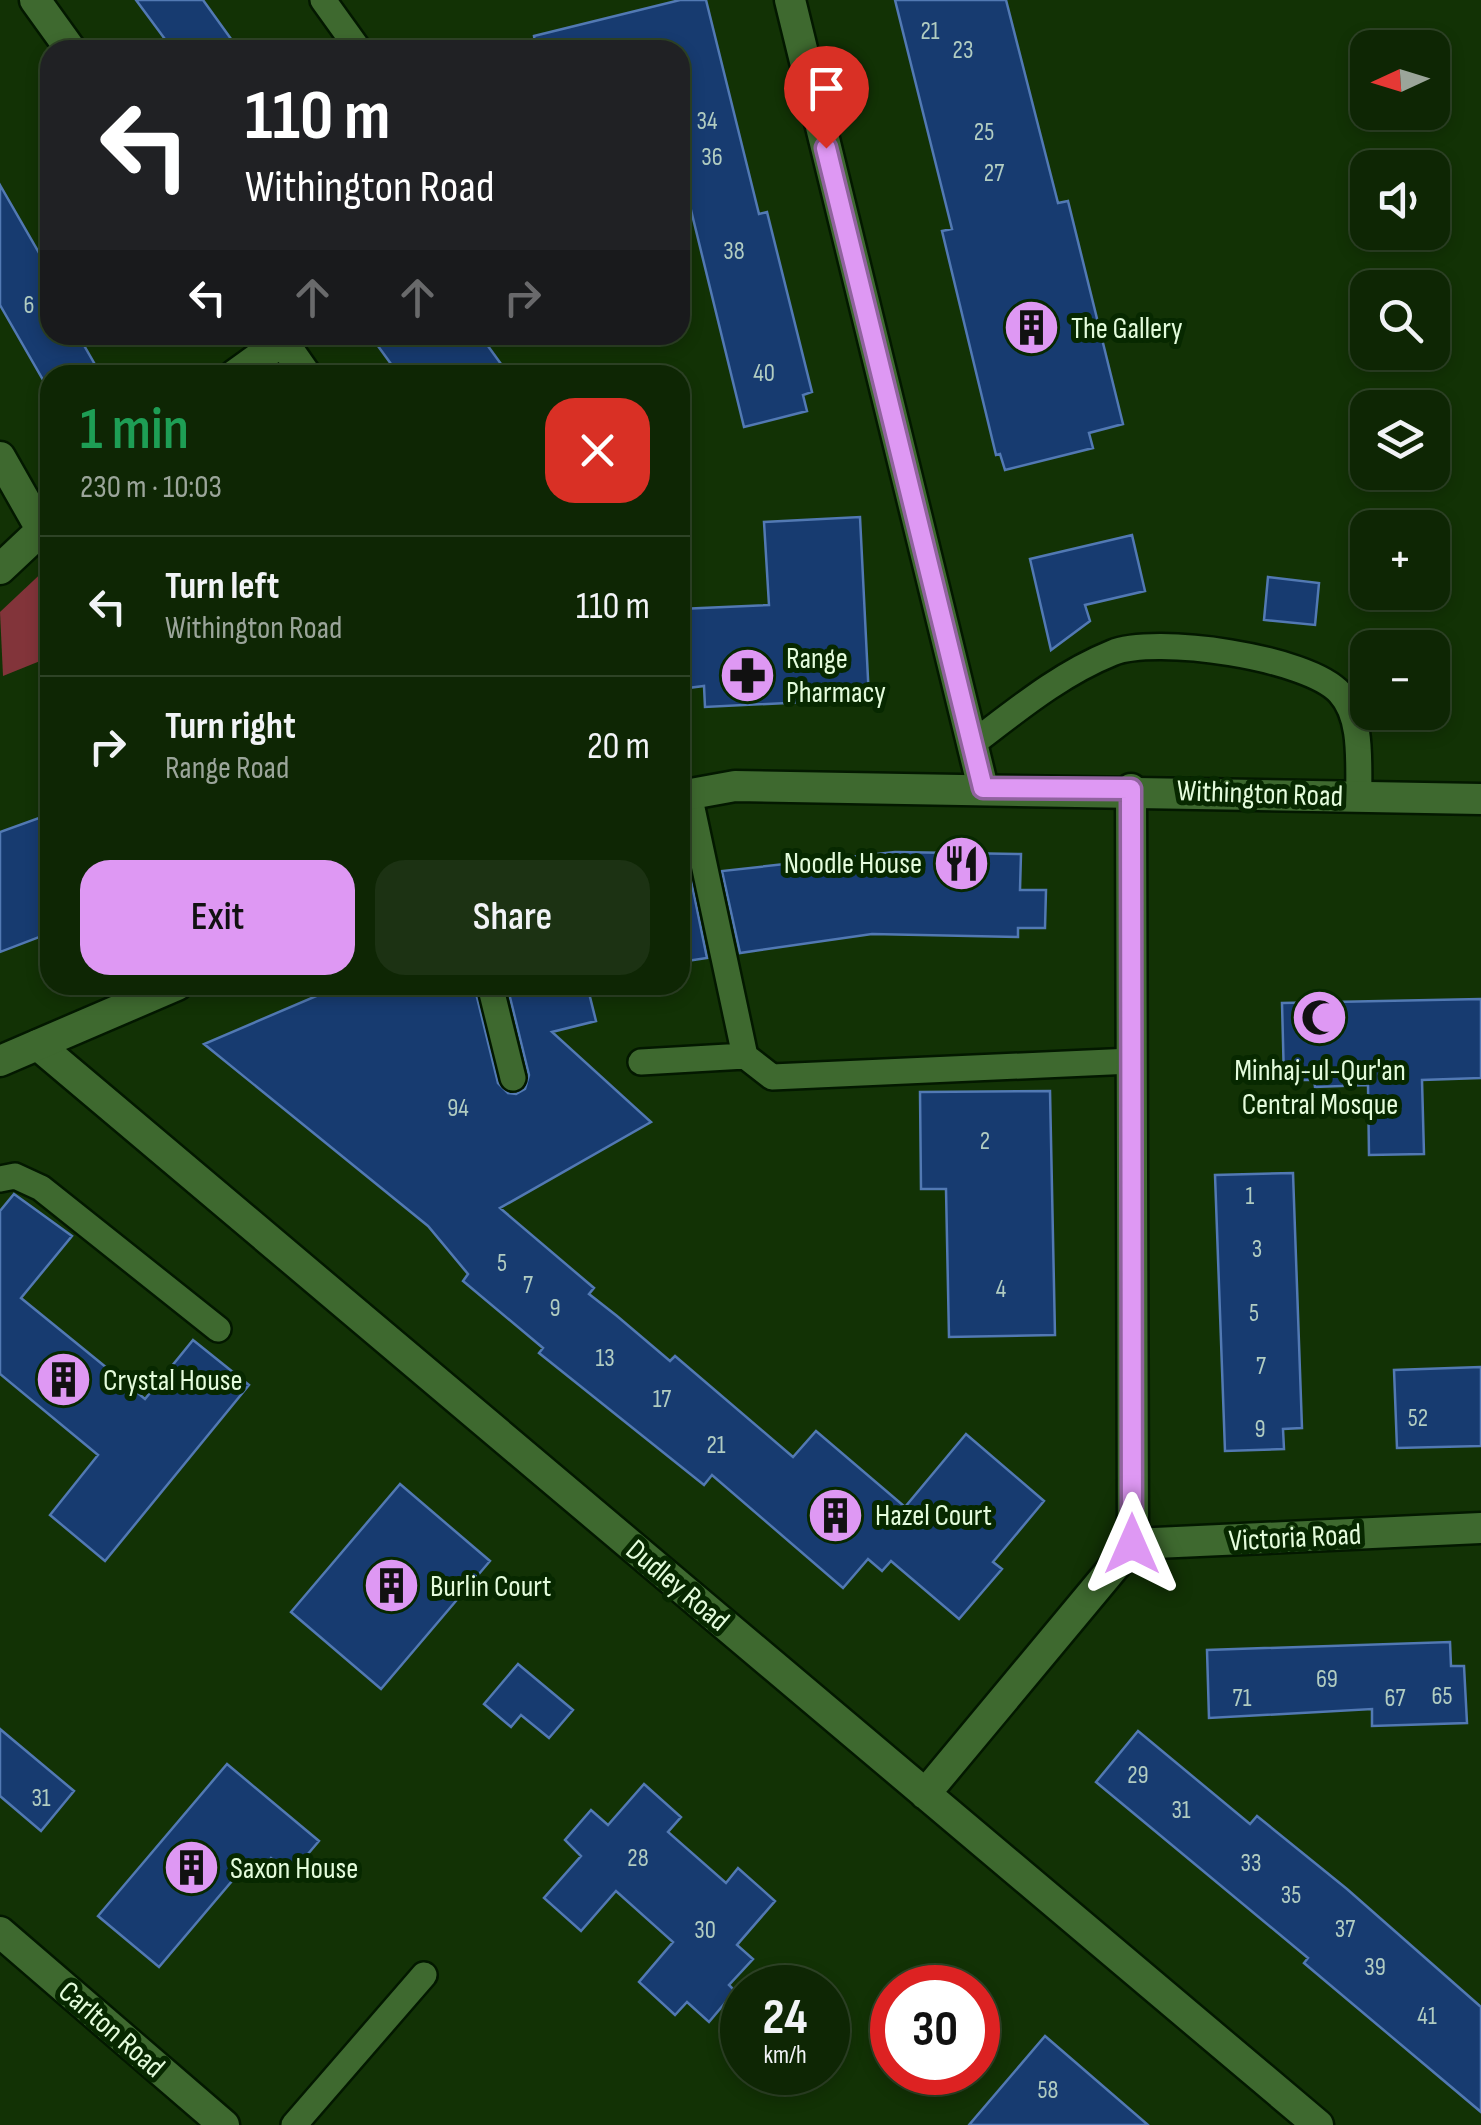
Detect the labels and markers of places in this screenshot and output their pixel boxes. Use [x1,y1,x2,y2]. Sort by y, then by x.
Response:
pin [784,46,869,149]
building icon: The Gallery [1002,298,1062,358]
place label: The Gallery [1071,311,1183,347]
place label: Range Pharmacy [786,641,886,711]
pharmacy icon: Range Pharmacy [717,645,777,705]
restaurant icon: Noodle House [931,833,991,893]
place label: Noodle House [784,846,922,882]
mosque icon: Minhaj-ul-Qur'an Central Mosque [1290,987,1350,1047]
place label: Minhaj-ul-Qur'an Central Mosque [1234,1053,1406,1123]
building icon: Crystal House [34,1350,94,1410]
place label: Crystal House [103,1363,243,1399]
building icon: Hazel Court [806,1485,866,1545]
place label: Hazel Court [875,1498,992,1534]
building icon: Burlin Court [361,1556,421,1616]
place label: Burlin Court [430,1569,551,1605]
building icon: Saxon House [161,1838,221,1898]
place label: Saxon House [230,1851,358,1887]

